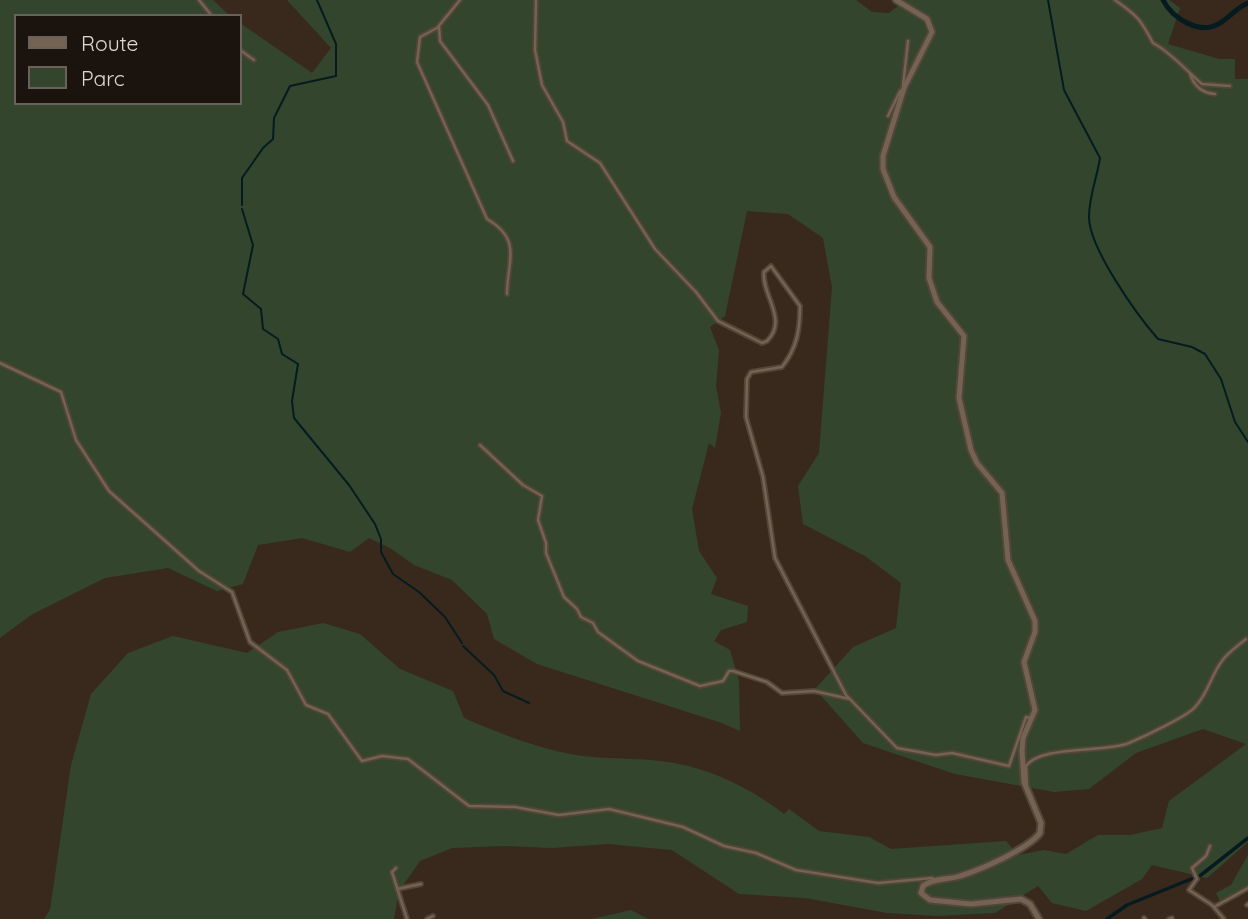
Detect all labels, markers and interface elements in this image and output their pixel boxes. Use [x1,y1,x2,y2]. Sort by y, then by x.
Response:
legend [14,14,242,105]
text: Route [81,30,138,56]
text: Parc [81,65,125,91]

